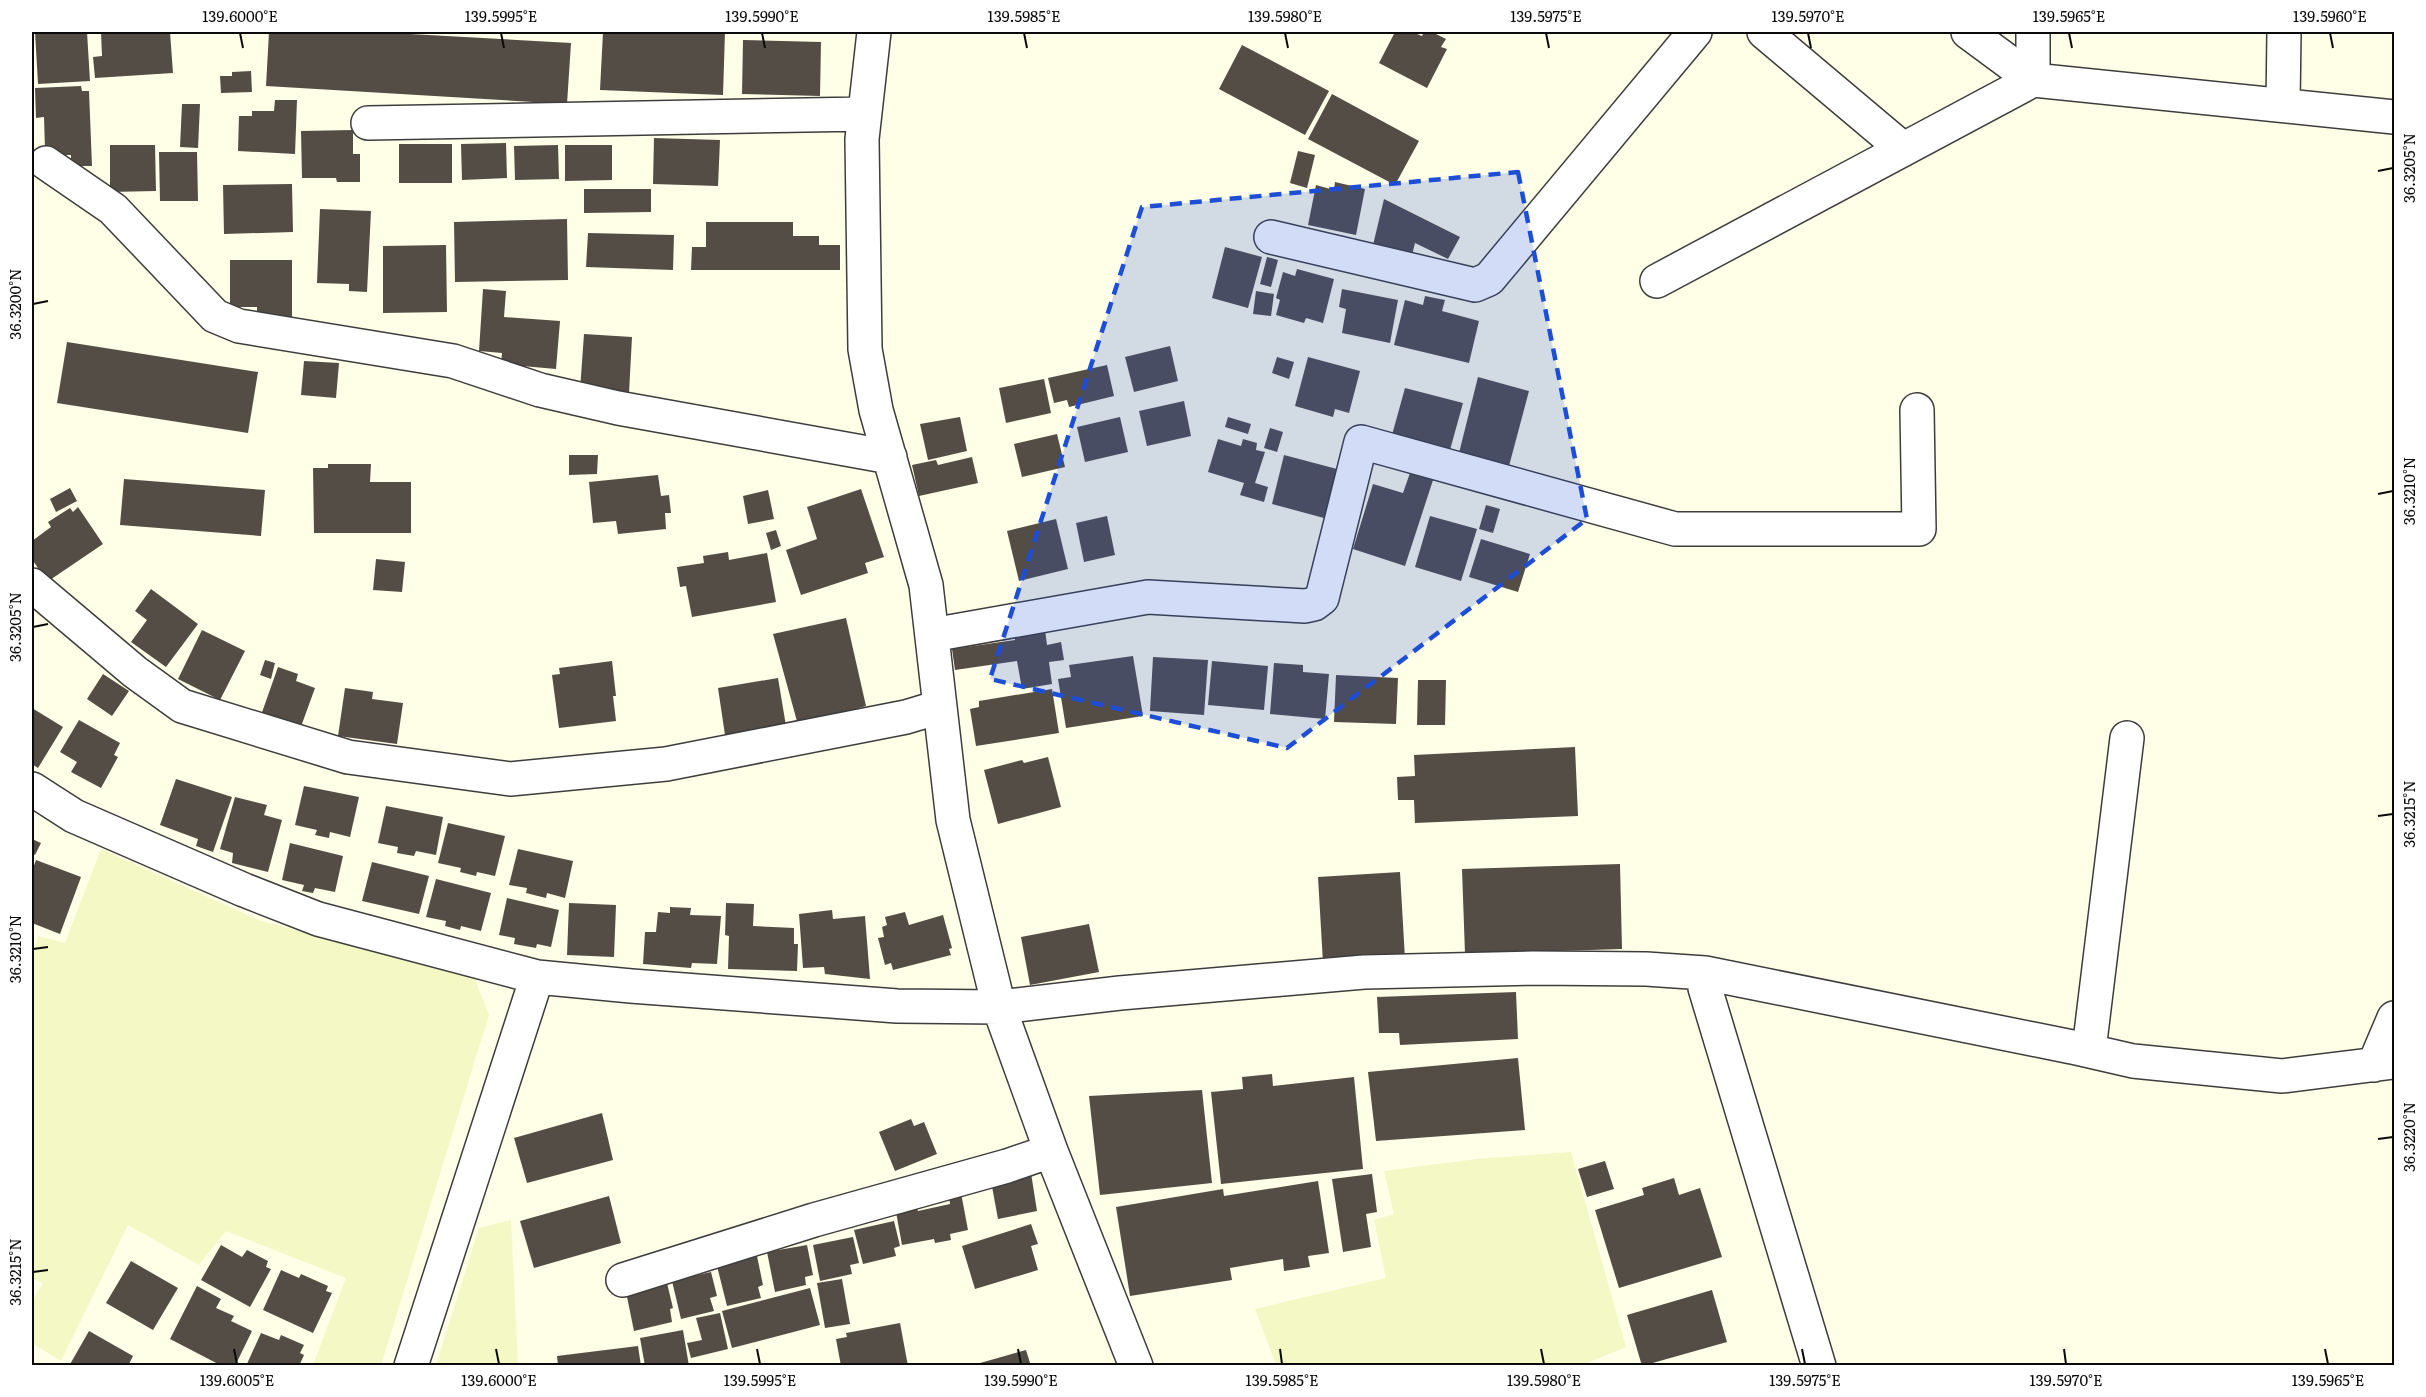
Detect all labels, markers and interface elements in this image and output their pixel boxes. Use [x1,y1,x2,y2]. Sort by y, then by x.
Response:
text: 139.6000°E [202,4,278,27]
text: 139.5995°E [465,4,537,27]
text: 139.5990°E [725,4,799,27]
text: 139.5985°E [988,4,1060,27]
text: 139.5980°E [1248,4,1322,27]
text: 139.5975°E [1510,4,1582,27]
text: 139.5970°E [1771,4,1845,27]
text: 139.5965°E [2033,4,2105,27]
text: 139.5960°E [2293,4,2367,27]
text: 36.3205°N [2397,133,2420,203]
text: 36.3200°N [3,268,26,340]
text: 36.3210°N [2397,457,2420,525]
text: 36.3205°N [3,592,26,662]
text: 36.3215°N [2397,780,2420,848]
text: 36.3210°N [3,915,26,983]
text: 36.3220°N [2397,1102,2420,1172]
text: 36.3215°N [3,1238,26,1306]
text: 139.6005°E [200,1368,274,1391]
text: 139.6000°E [461,1368,537,1391]
text: 139.5995°E [724,1368,796,1391]
text: 139.5990°E [984,1368,1058,1391]
text: 139.5985°E [1246,1368,1318,1391]
text: 139.5980°E [1507,1368,1581,1391]
text: 139.5975°E [1769,1368,1841,1391]
text: 139.5970°E [2029,1368,2103,1391]
text: 139.5965°E [2292,1368,2364,1391]

